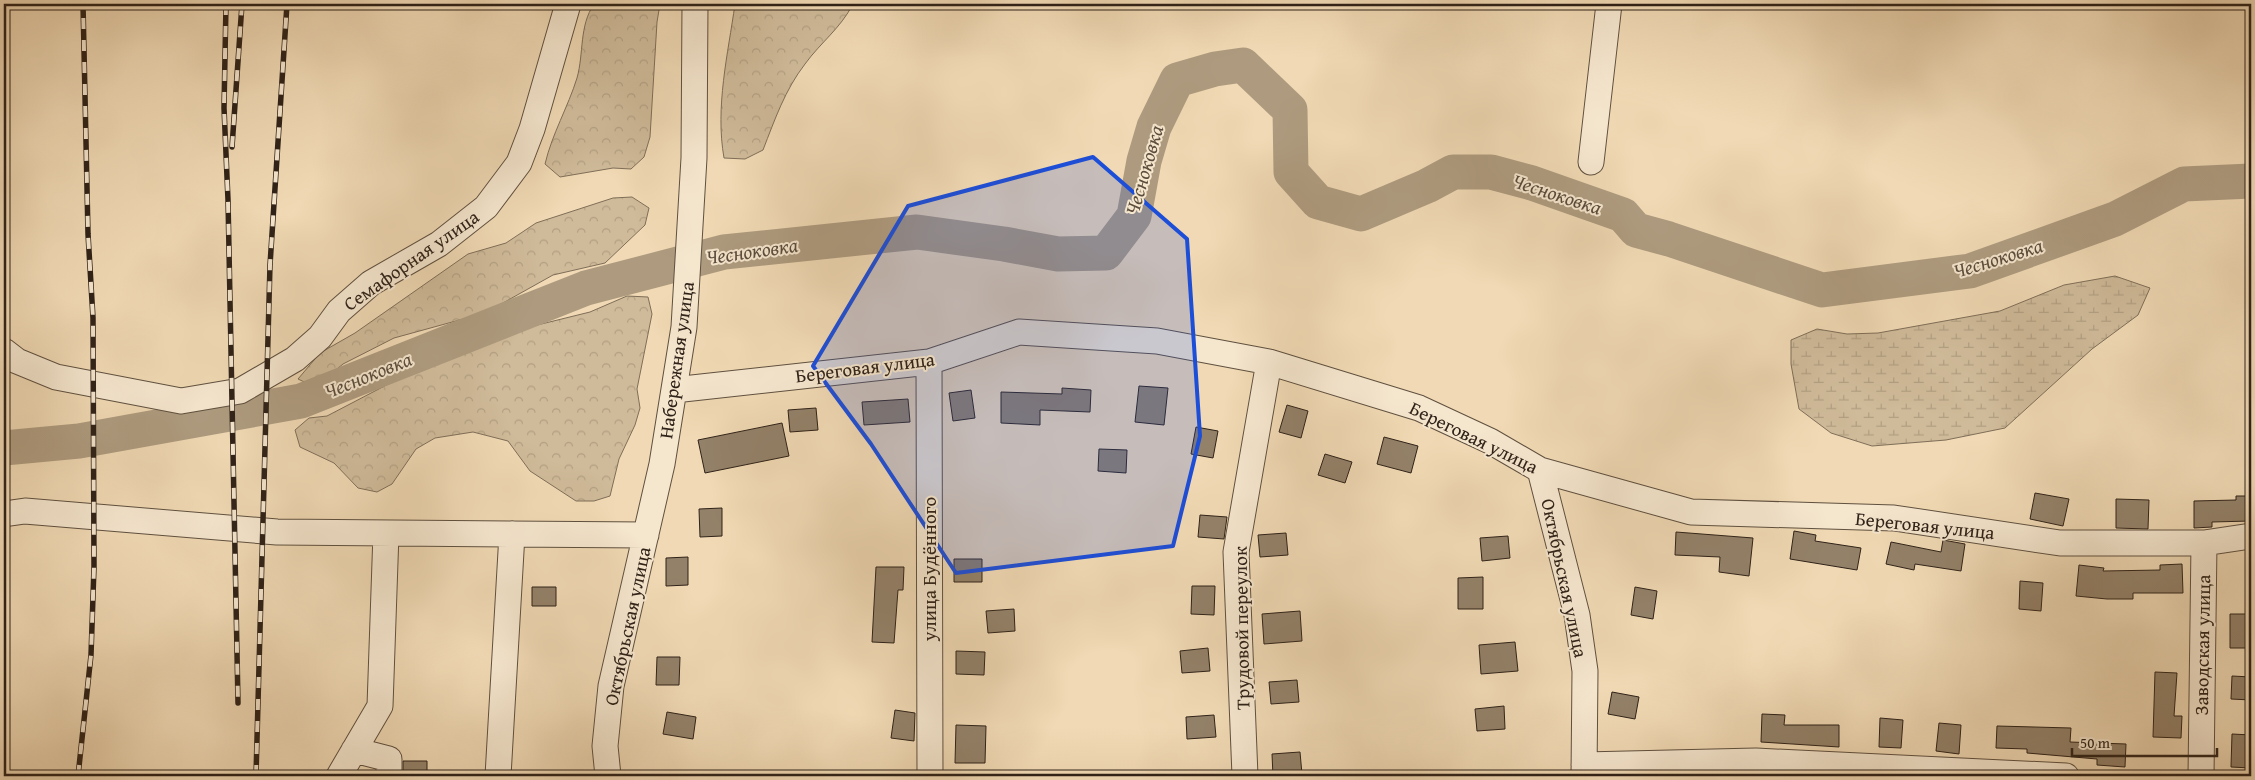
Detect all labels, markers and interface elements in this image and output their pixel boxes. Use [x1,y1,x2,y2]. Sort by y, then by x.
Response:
water label: Чесноковка [1117,121,1170,218]
water label: Чесноковка [1509,165,1606,222]
street label: Семафорная улица [338,203,484,317]
water label: Чесноковка [704,230,800,271]
water label: Чесноковка [1950,230,2047,285]
street label: Набережная улица [651,280,701,440]
water label: Чесноковка [320,344,417,405]
street label: Береговая улица [794,345,936,389]
street label: Береговая улица [1405,394,1543,480]
street label: Октябрьская улица [1534,496,1596,660]
street label: улица Будённого [915,497,943,642]
street label: Береговая улица [1854,504,1996,546]
street label: Октябрьская улица [596,544,658,708]
street label: Трудовой переулок [1226,546,1256,710]
street label: Заводская улица [2187,574,2217,716]
scale bar [2072,725,2218,757]
text: 50 m [2080,732,2111,753]

